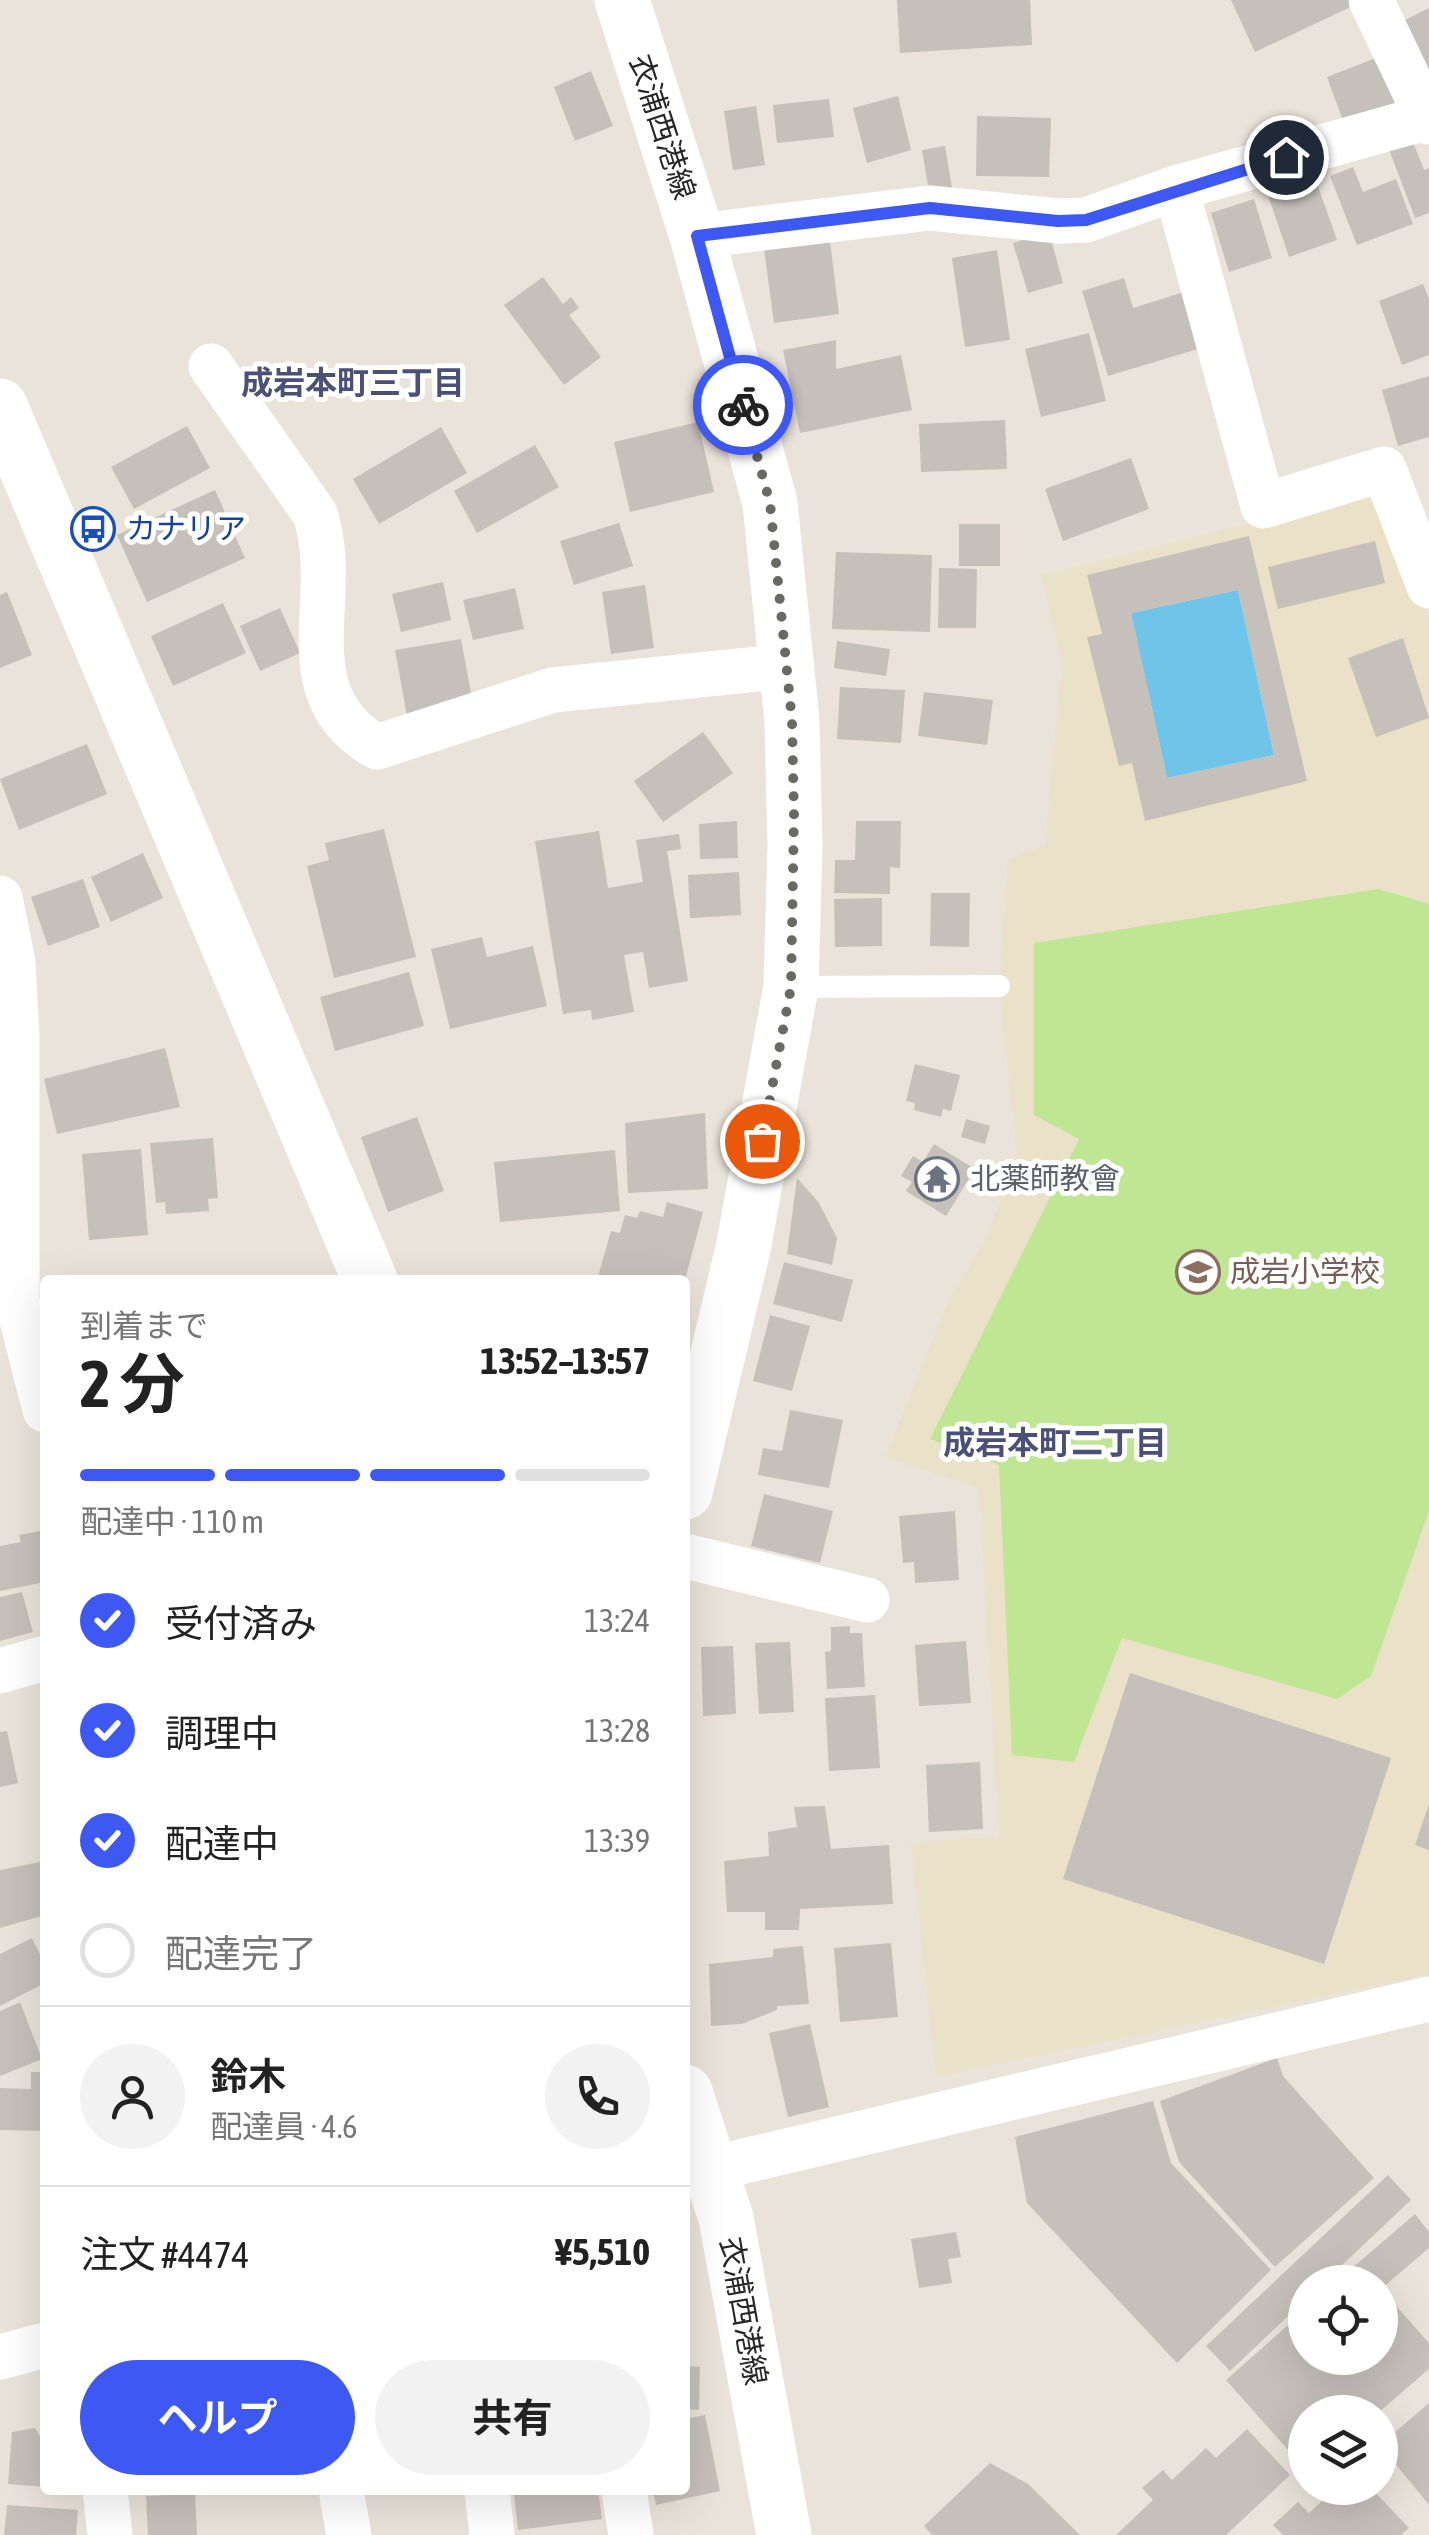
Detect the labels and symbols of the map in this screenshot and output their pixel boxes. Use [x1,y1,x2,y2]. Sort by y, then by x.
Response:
street label: 衣浦西港線 [624,50,702,203]
pin [1244,115,1329,200]
courier [693,355,793,455]
district label: 成岩本町三丁目 [241,364,465,401]
bus stop icon: カナリア [70,506,116,552]
place label: カナリア [126,511,246,545]
pin [720,1099,805,1184]
temple icon: 北薬師教會 [914,1156,960,1202]
place label: 北薬師教會 [970,1161,1120,1195]
school or university icon: 成岩小学校 [1175,1249,1221,1295]
place label: 成岩小学校 [1230,1254,1380,1288]
district label: 成岩本町二丁目 [943,1424,1167,1461]
street label: 衣浦西港線 [714,2234,774,2388]

